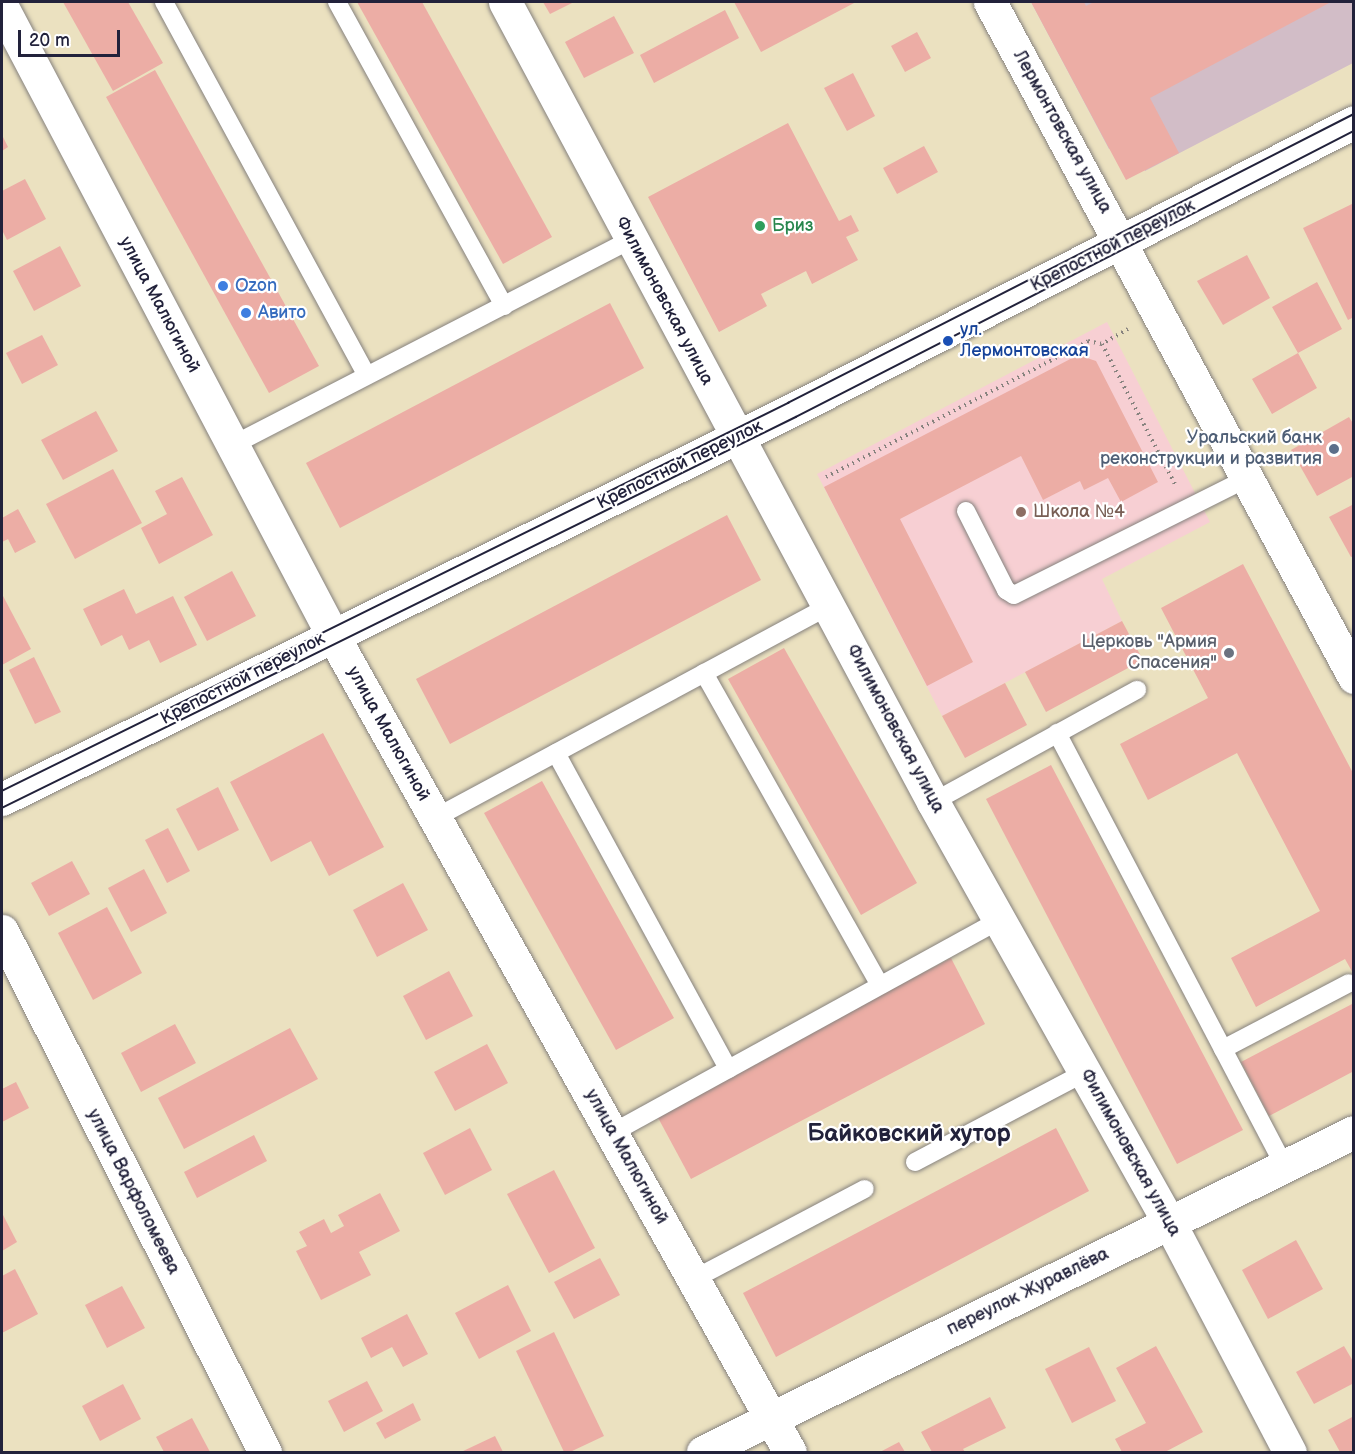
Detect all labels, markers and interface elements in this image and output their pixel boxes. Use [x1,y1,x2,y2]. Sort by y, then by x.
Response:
scale bar [21,18,123,56]
text: 20 m [29,30,70,51]
street label: Лермонтовская улица [1008,47,1116,217]
street label: Крепостной переулок [1027,195,1199,297]
street label: Филимоновская улица [610,213,718,389]
place label: Бриз [772,215,813,237]
marker: Бриз [753,219,767,233]
street label: улица Малюгиной [114,233,204,377]
place label: Ozon [235,275,277,297]
marker: Ozon [216,279,230,293]
place label: Авито [258,302,306,324]
marker: Авито [239,306,253,320]
place label: ул. Лермонтовская [960,320,1089,362]
marker: ул. Лермонтовская [941,334,955,348]
street label: Крепостной переулок [594,415,766,515]
place label: Уральский банк реконструкции и развития [1100,428,1322,470]
marker: Уральский банк реконструкции и развития [1327,442,1341,456]
place label: Школа №4 [1033,501,1125,523]
marker: Школа №4 [1014,505,1028,519]
street label: Крепостной переулок [157,628,329,730]
place label: Церковь "Армия Спасения" [1082,632,1217,674]
street label: Филимоновская улица [841,641,949,817]
marker: Церковь "Армия Спасения" [1222,646,1236,660]
street label: улица Малюгиной [342,663,434,805]
street label: Филимоновская улица [1075,1066,1185,1240]
street label: улица Малюгиной [580,1086,672,1228]
street label: улица Варфоломеева [82,1106,184,1278]
district label: Байковский хутор [807,1120,1011,1148]
street label: переулок Журавлёва [944,1243,1112,1341]

